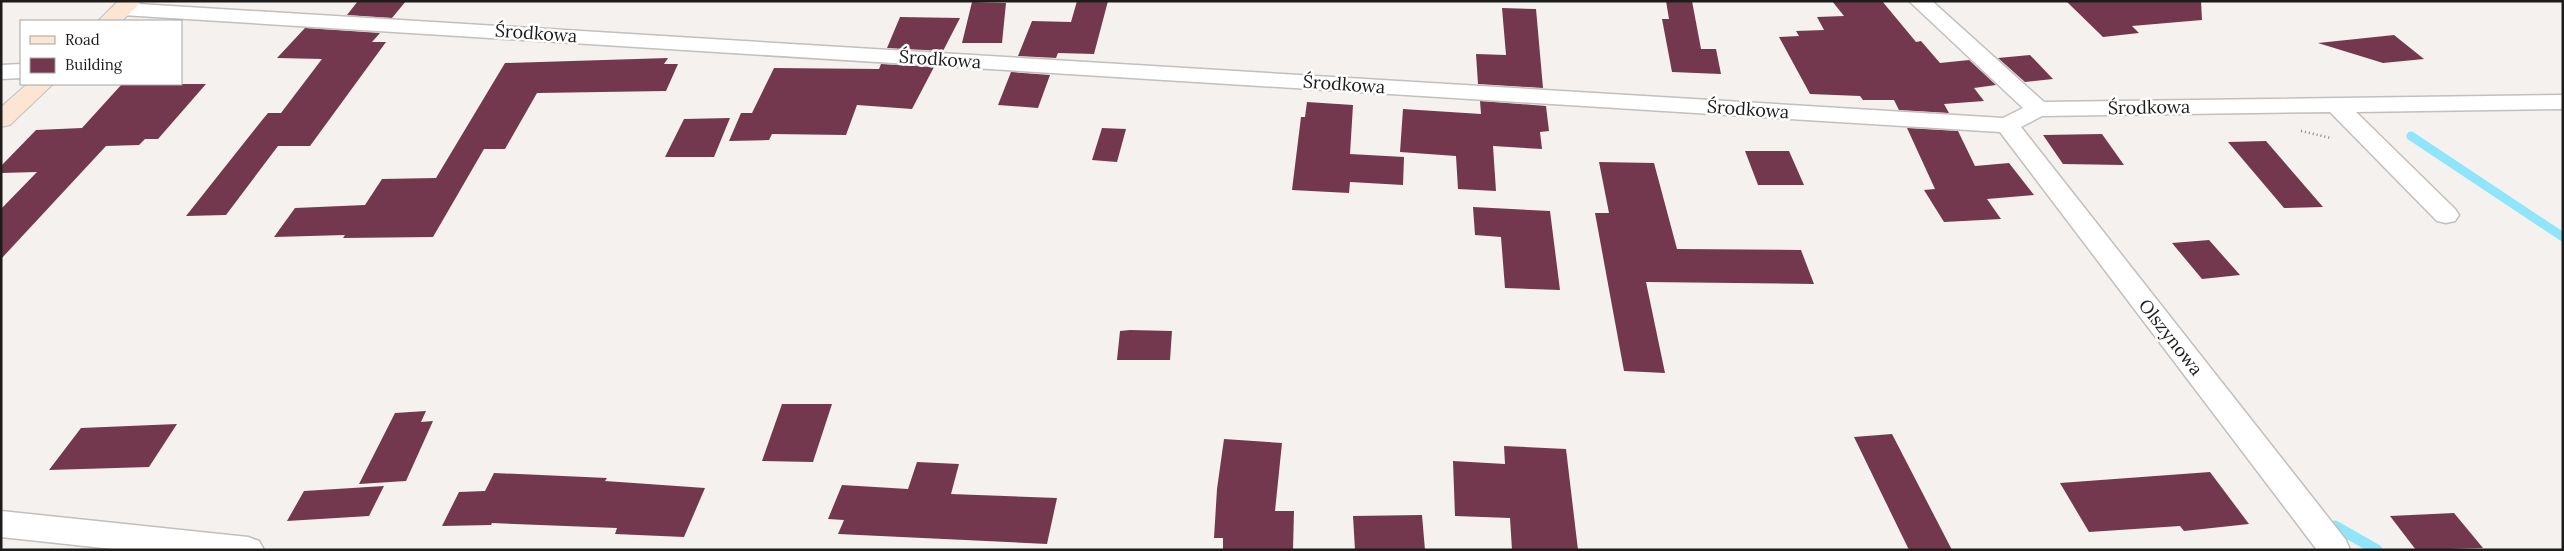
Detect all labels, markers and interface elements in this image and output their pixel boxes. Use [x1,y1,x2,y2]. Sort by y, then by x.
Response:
street label: Środkowa [494,19,578,47]
legend [20,20,182,85]
text: Road [65,30,100,49]
street label: Środkowa [898,45,982,73]
text: Building [65,55,123,74]
street label: Środkowa [1302,70,1386,98]
street label: Środkowa [1706,95,1790,123]
street label: Środkowa [2108,95,2190,119]
street label: Olszynowa [2134,294,2208,380]

